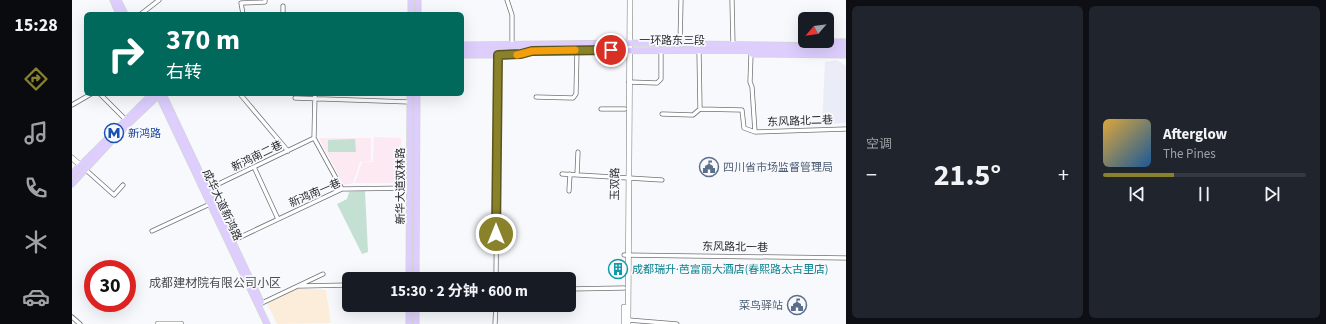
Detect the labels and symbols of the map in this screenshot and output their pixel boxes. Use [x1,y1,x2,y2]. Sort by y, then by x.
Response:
north arrow [798,12,834,48]
pin [594,33,628,67]
street label: 一环路东三段 [639,33,705,48]
street label: 东风路北二巷 [767,112,833,130]
metro station icon: 新鸿路 [103,122,125,144]
place label: 新鸿路 [128,126,161,141]
street label: 新鸿南二巷 [229,137,285,175]
street label: 新华大道双林路 [393,148,408,225]
public building icon: 四川省市场监督管理局 [698,156,720,178]
place label: 四川省市场监督管理局 [723,160,833,175]
street label: 成华大道新鸿路 [199,167,245,243]
street label: 玉双路 [607,167,623,201]
street label: 新鸿南一巷 [287,175,343,211]
position arrow [475,213,517,255]
street label: 东风路北一巷 [702,239,768,255]
building icon: 成都瑞升·芭富丽大酒店(春熙路太古里店) [607,258,629,280]
speed limit sign: 30 [84,260,136,312]
place label: 成都瑞升·芭富丽大酒店(春熙路太古里店) [632,262,828,277]
district label: 成都建材院有限公司小区 [149,275,281,292]
public building icon: 菜鸟驿站 [786,294,808,316]
place label: 菜鸟驿站 [739,298,783,313]

